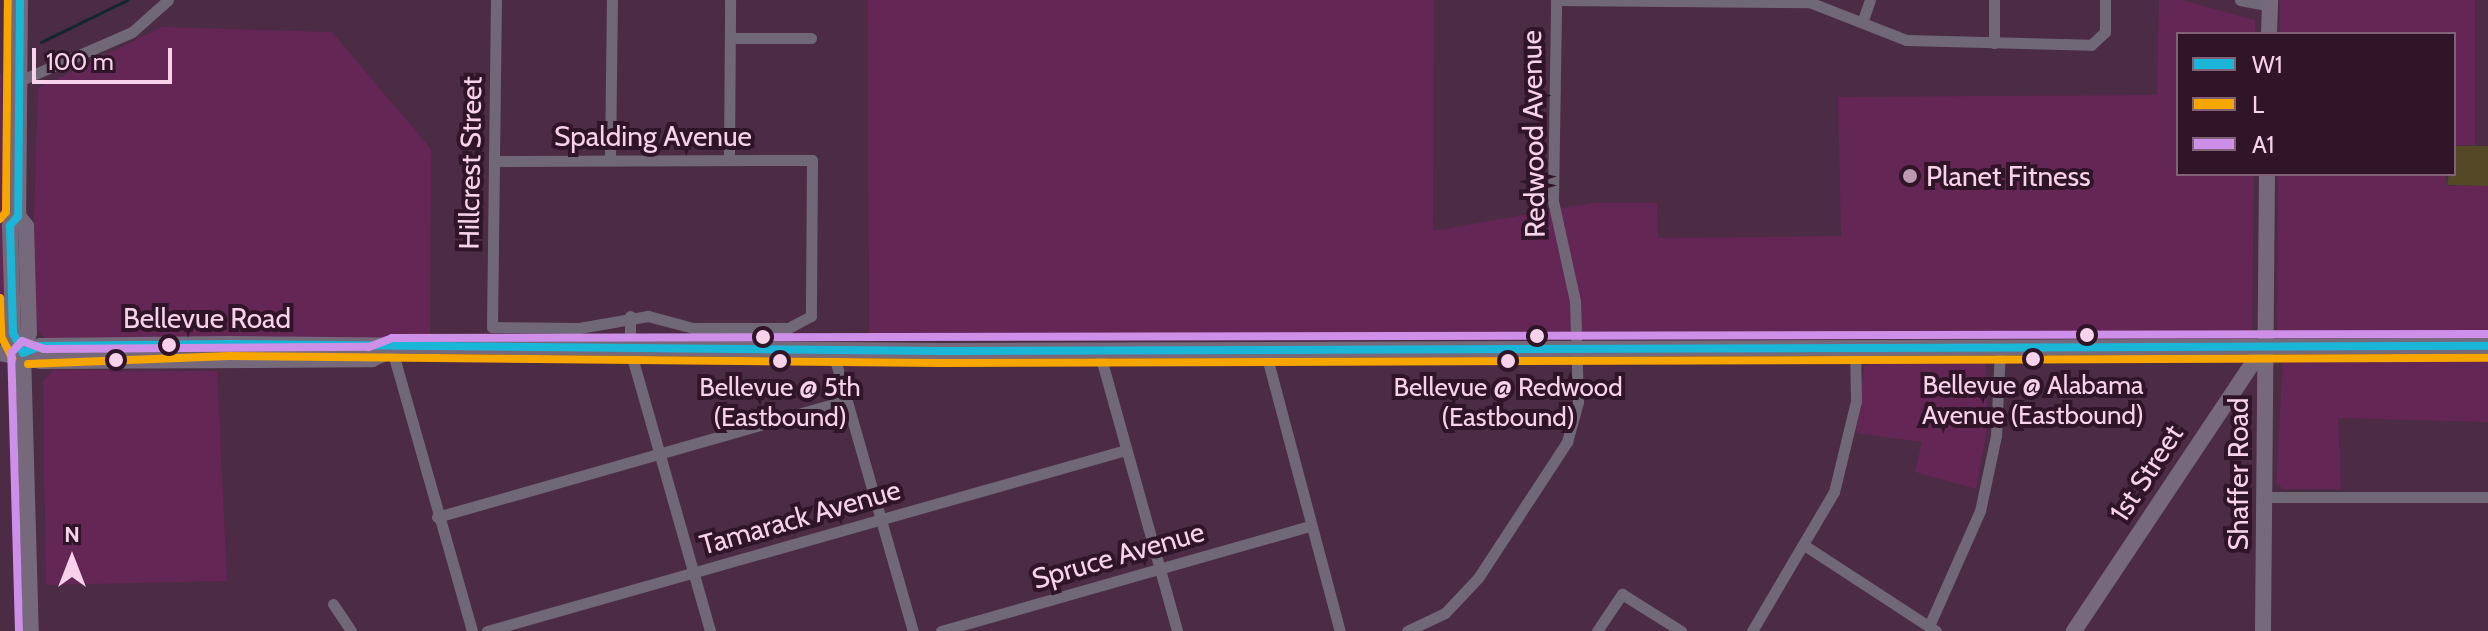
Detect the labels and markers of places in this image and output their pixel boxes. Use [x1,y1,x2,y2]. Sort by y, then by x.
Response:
place label: Planet Fitness [1926,159,2091,193]
marker: Planet Fitness [1901,167,1919,185]
unlabelled marker [2079,327,2095,343]
unlabelled marker [1529,328,1545,344]
unlabelled marker [755,329,771,345]
unlabelled marker [161,337,177,353]
marker: Bellevue @ Alabama Avenue (Eastbound) [2025,351,2041,367]
unlabelled marker [108,352,124,368]
marker: Bellevue @ 5th (Eastbound) [772,353,788,369]
marker: Bellevue @ Redwood (Eastbound) [1500,353,1516,369]
place label: Bellevue @ Alabama Avenue (Eastbound) [1922,370,2144,432]
place label: Bellevue @ 5th (Eastbound) [699,372,861,434]
place label: Bellevue @ Redwood (Eastbound) [1393,372,1623,434]

